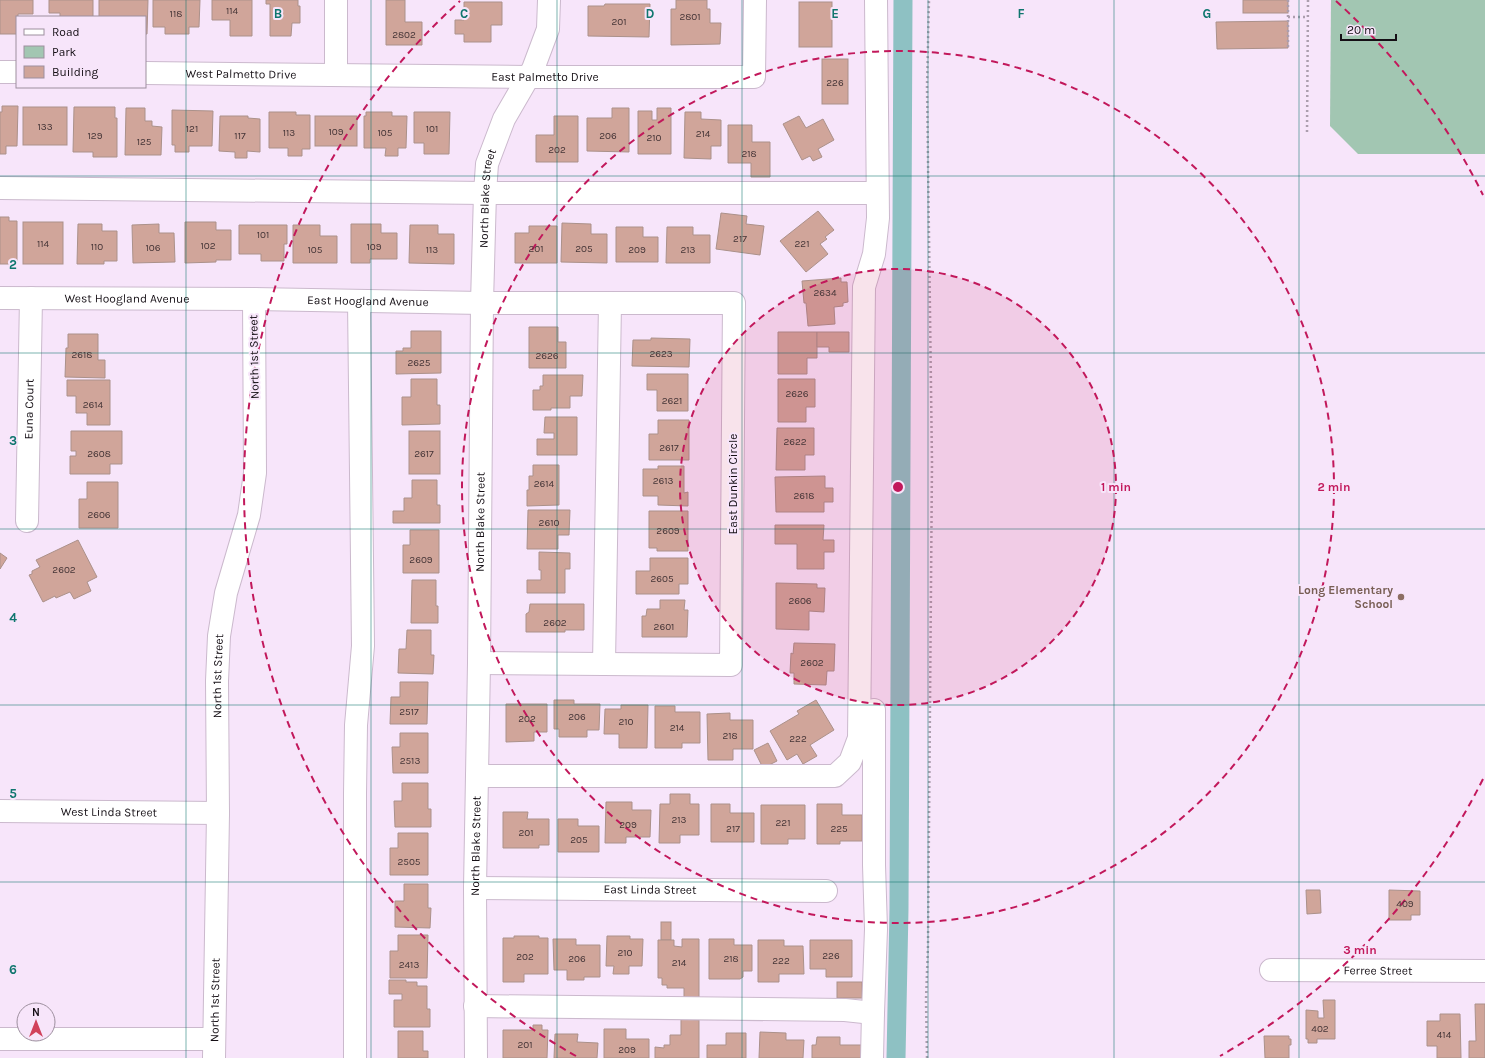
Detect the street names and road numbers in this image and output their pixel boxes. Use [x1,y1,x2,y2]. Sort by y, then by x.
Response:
street label: West Palmetto Drive [186,66,296,82]
street label: East Palmetto Drive [491,70,599,84]
street label: North Blake Street [477,146,499,248]
street label: West Hoogland Avenue [65,291,189,306]
street label: East Hoogland Avenue [307,293,429,309]
street label: North 1st Street [246,314,262,399]
street label: Euna Court [21,378,37,440]
street label: East Dunkin Circle [726,434,740,534]
street label: North Blake Street [473,472,488,572]
street label: North 1st Street [210,633,226,718]
street label: North Blake Street [468,795,484,896]
street label: West Linda Street [61,805,158,819]
street label: East Linda Street [603,882,697,897]
street label: North 1st Street [207,957,223,1042]
street label: Ferree Street [1343,963,1413,978]

